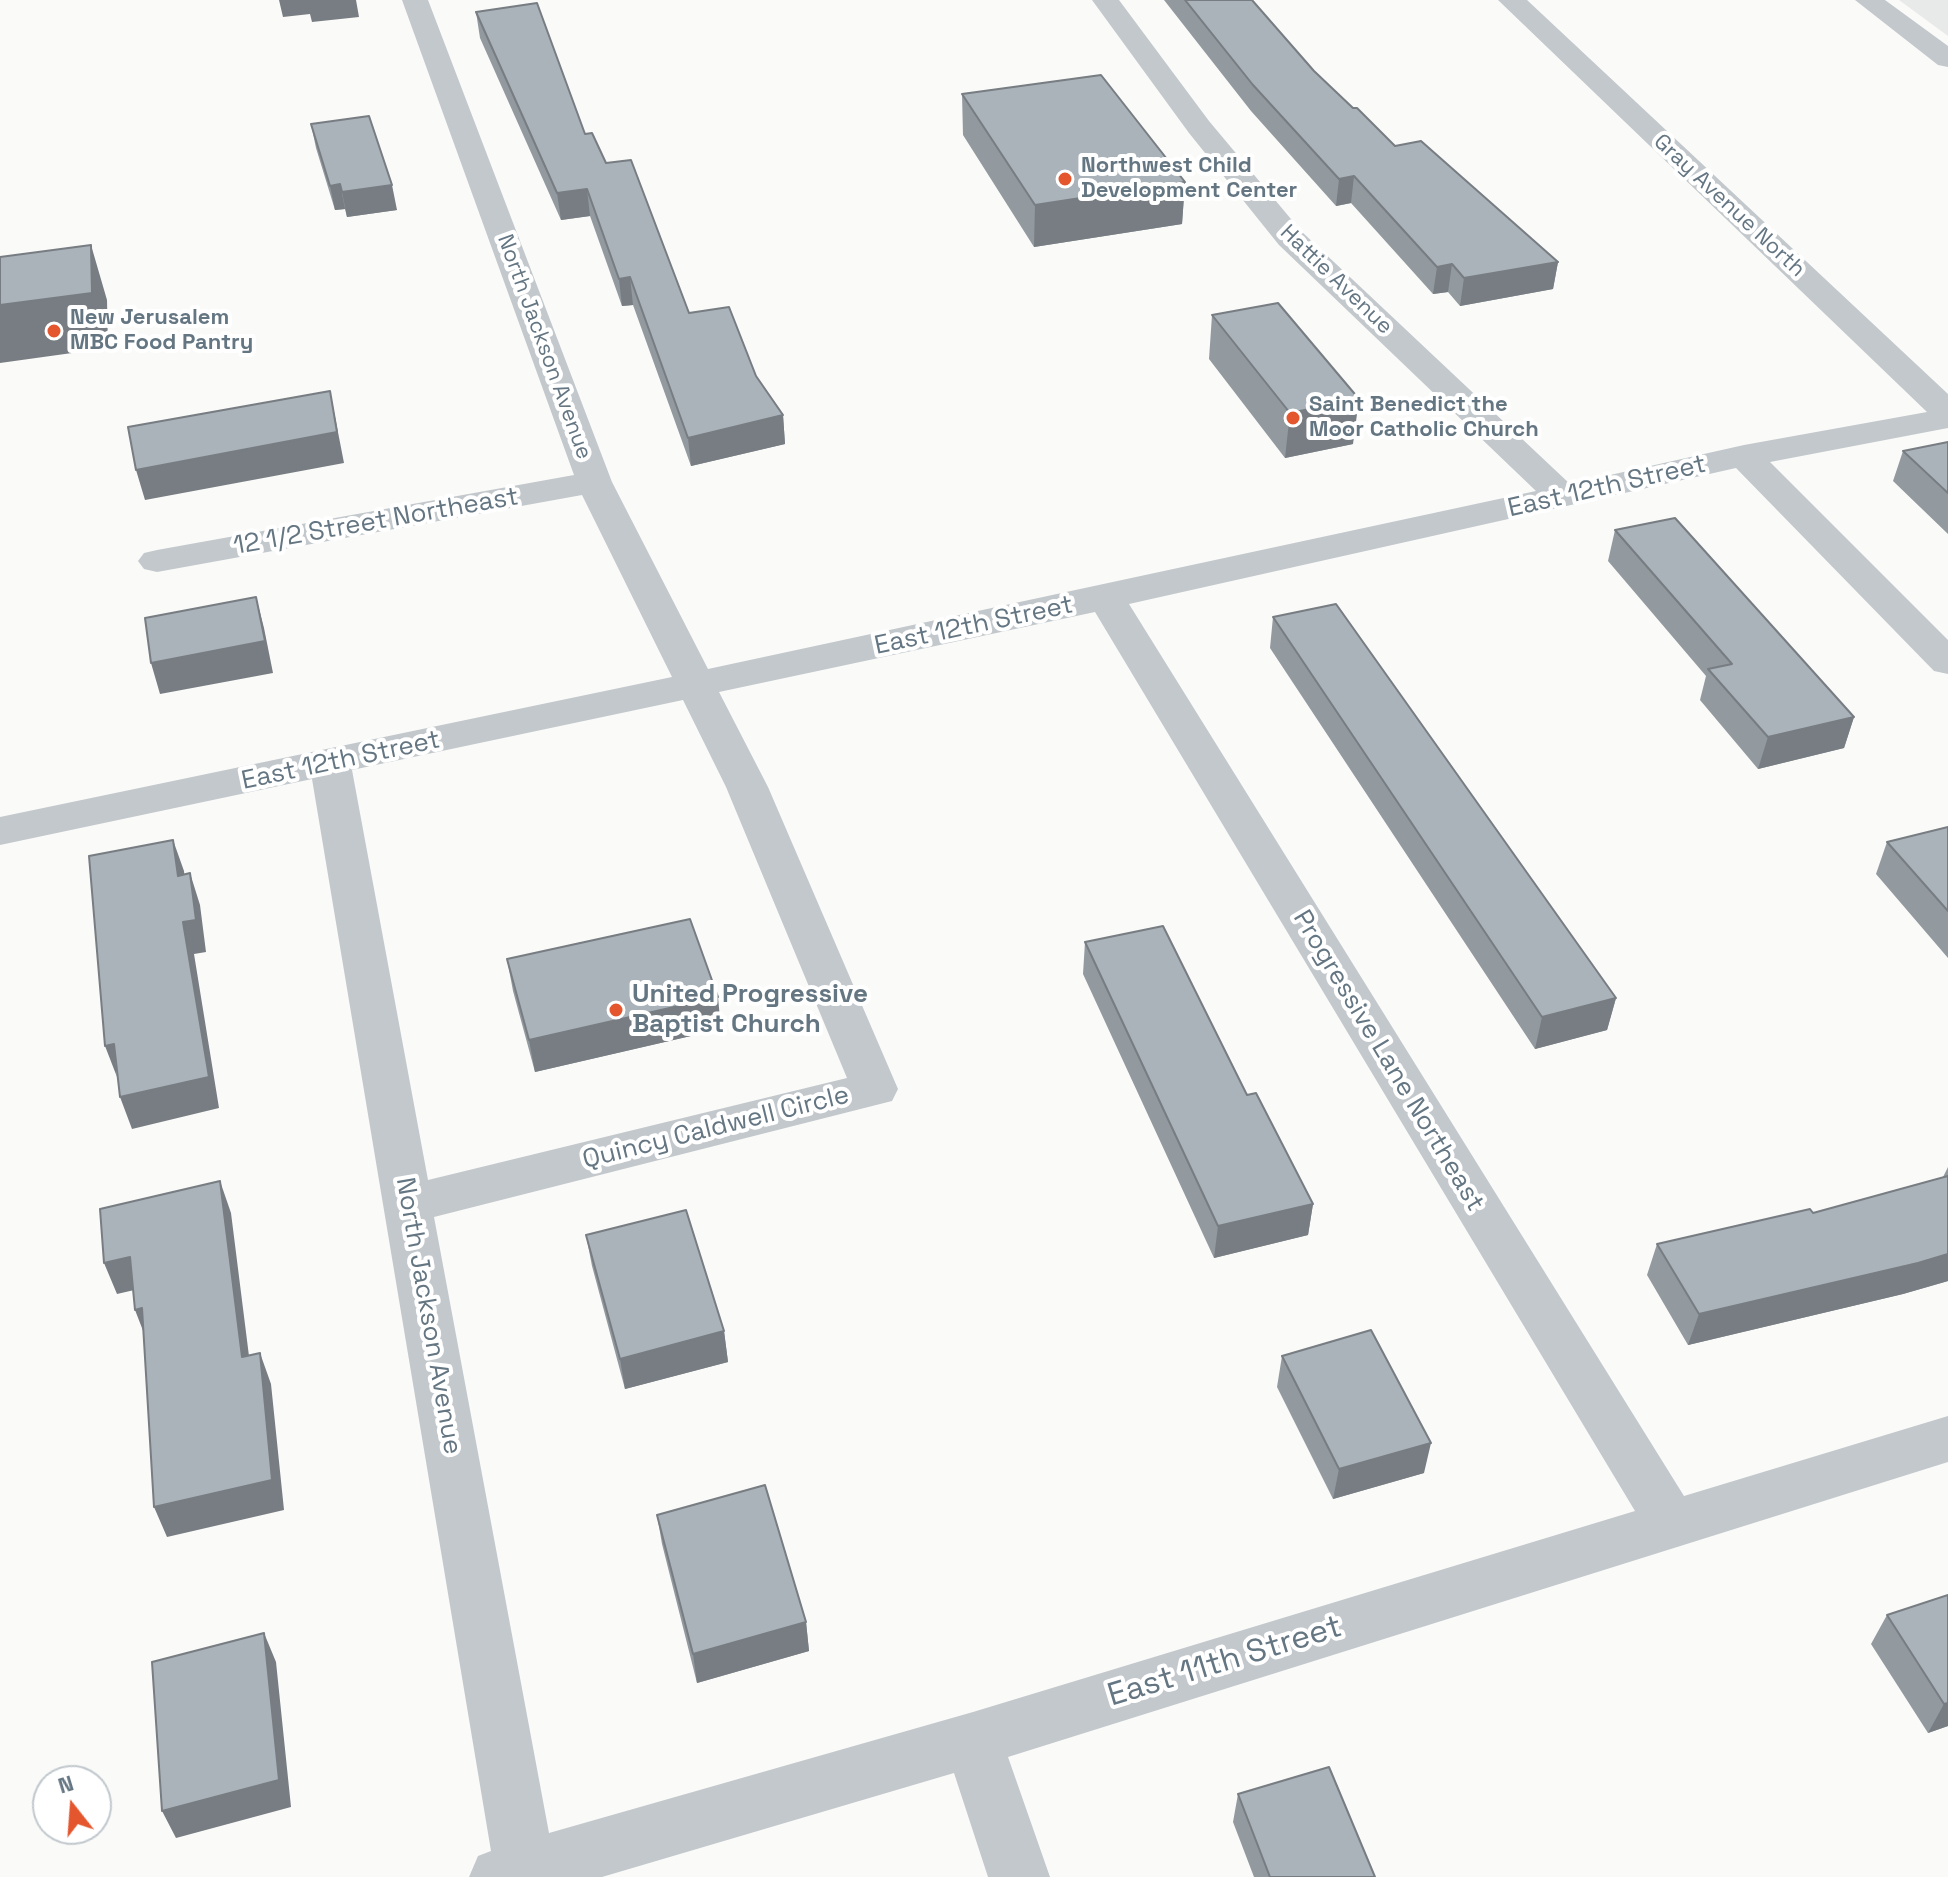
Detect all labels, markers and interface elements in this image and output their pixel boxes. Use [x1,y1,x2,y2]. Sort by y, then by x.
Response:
street label: Gray Avenue North [1648,129,1810,283]
place label: Northwest Child Development Center [1081,153,1297,204]
marker: Northwest Child Development Center [1056,170,1074,188]
street label: Hattie Avenue [1274,220,1398,340]
street label: North Jackson Avenue [491,231,597,463]
place label: New Jerusalem MBC Food Pantry [70,305,253,356]
marker: New Jerusalem MBC Food Pantry [45,322,63,340]
place label: Saint Benedict the Moor Catholic Church [1309,392,1539,444]
marker: Saint Benedict the Moor Catholic Church [1284,409,1302,427]
street label: East 12th Street [1505,449,1709,525]
street label: 12 1/2 Street Northeast [231,482,521,562]
street label: East 12th Street [872,590,1076,662]
street label: East 12th Street [239,725,443,797]
street label: Progressive Lane Northeast [1286,905,1490,1217]
place label: United Progressive Baptist Church [632,979,868,1040]
marker: United Progressive Baptist Church [607,1001,625,1019]
street label: Quincy Caldwell Circle [579,1080,853,1176]
street label: North Jackson Avenue [388,1175,468,1457]
street label: East 11th Street [1103,1608,1347,1716]
north arrow [32,1765,112,1845]
text: N [54,1768,77,1800]

